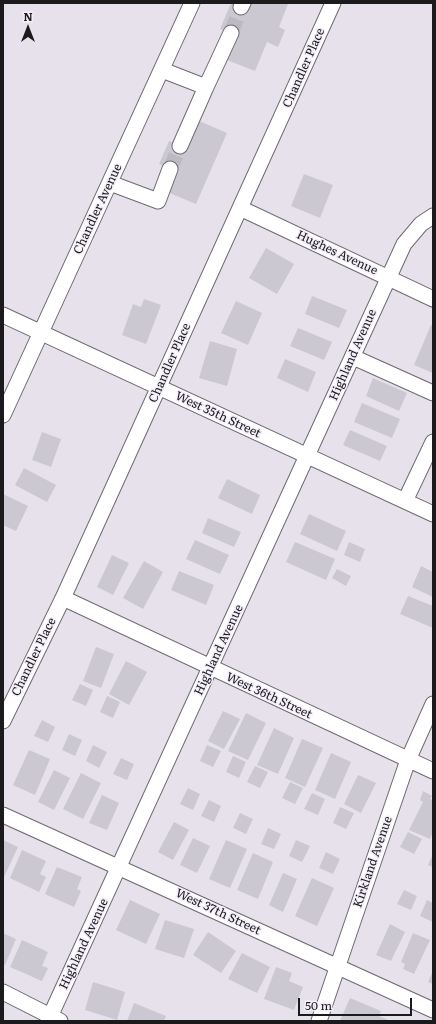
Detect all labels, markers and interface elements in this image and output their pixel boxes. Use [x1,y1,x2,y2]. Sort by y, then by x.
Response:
north arrow [8,8,48,48]
text: N [23,8,33,24]
street label: Chandler Place [280,26,328,110]
street label: Chandler Avenue [71,162,125,256]
street label: Hughes Avenue [294,228,380,278]
street label: Highland Avenue [326,307,380,403]
street label: Chandler Place [146,321,194,405]
street label: West 35th Street [173,389,263,441]
street label: Highland Avenue [192,602,246,698]
street label: Chandler Place [9,615,59,699]
street label: West 36th Street [224,670,314,722]
street label: Kirkland Avenue [351,814,395,910]
street label: West 37th Street [173,886,263,938]
street label: Highland Avenue [57,896,111,992]
scale bar [300,990,414,1016]
text: 50 m [305,996,332,1014]

